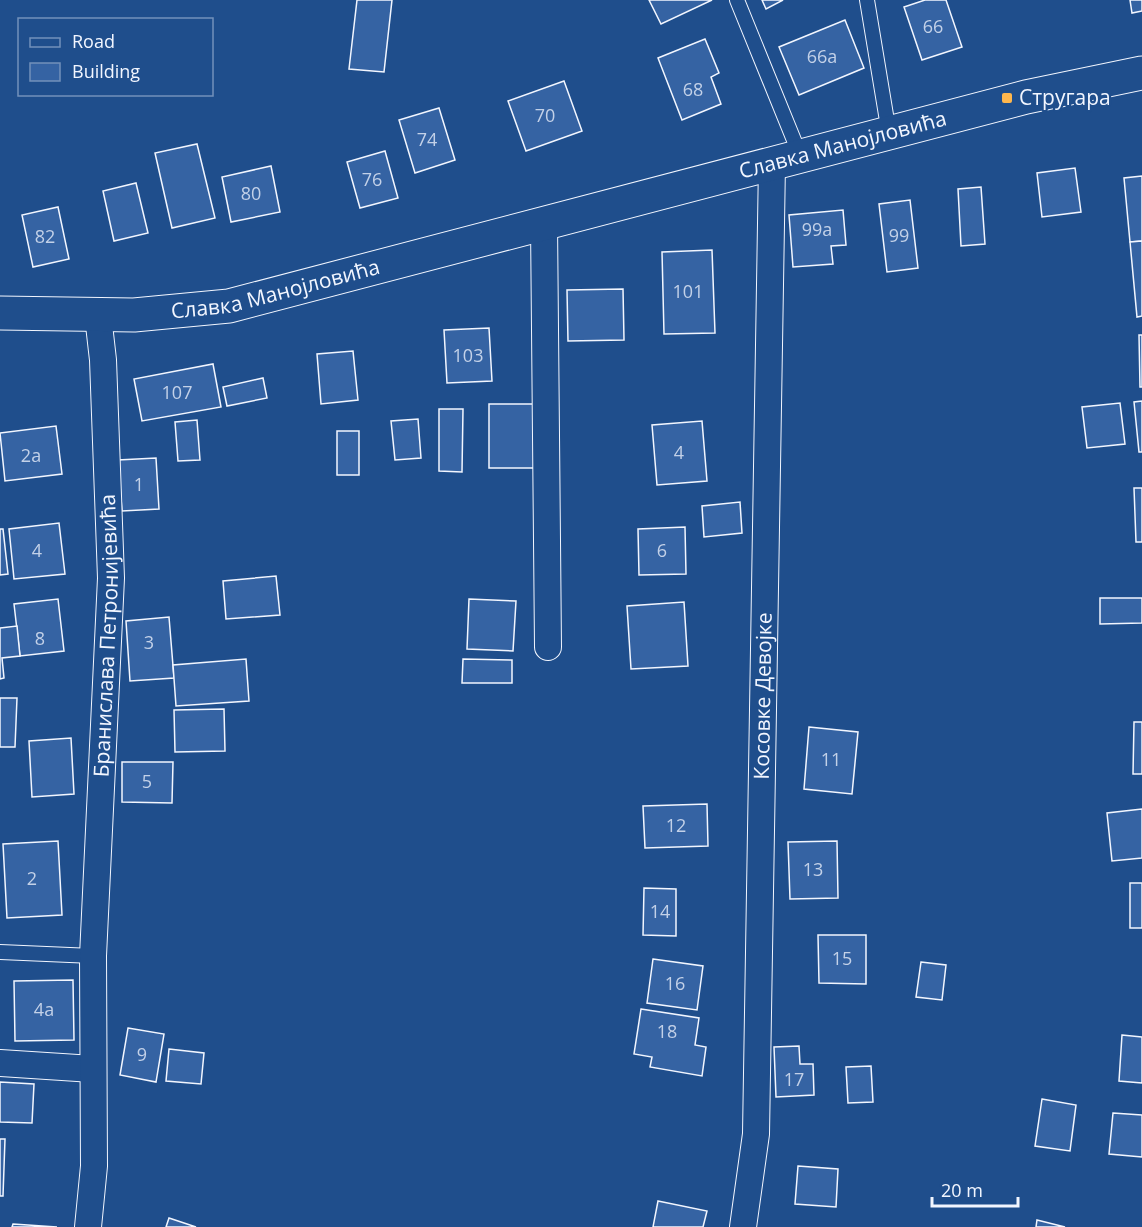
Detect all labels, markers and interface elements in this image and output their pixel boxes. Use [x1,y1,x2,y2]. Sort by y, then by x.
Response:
house number: 66 [923,14,943,38]
legend [18,18,213,96]
text: Road [72,29,115,53]
house number: 66a [807,44,837,68]
text: Building [72,59,140,83]
house number: 68 [683,77,703,101]
place label: Стругара [1019,83,1111,111]
marker: Стругара [1000,91,1014,105]
house number: 70 [535,103,555,127]
street label: Славка Манојловића [736,103,949,185]
house number: 74 [417,127,437,151]
house number: 76 [362,167,382,191]
house number: 80 [241,181,261,205]
house number: 99a [802,217,832,241]
house number: 99 [889,223,909,247]
house number: 82 [35,224,55,248]
street label: Славка Манојловића [170,252,383,324]
house number: 101 [673,279,703,303]
house number: 103 [453,343,483,367]
house number: 107 [162,380,192,404]
house number: 4 [674,440,684,464]
house number: 2a [21,443,41,467]
house number: 1 [134,472,144,496]
street label: Бранислава Петронијевића [87,494,124,778]
house number: 4 [32,538,42,562]
house number: 6 [657,538,667,562]
street label: Косовке Девојке [747,612,778,780]
house number: 8 [35,626,45,650]
house number: 3 [144,630,154,654]
house number: 11 [821,747,841,771]
house number: 5 [142,769,152,793]
house number: 12 [666,813,686,837]
house number: 13 [803,857,823,881]
house number: 2 [27,866,37,890]
house number: 14 [650,899,670,923]
house number: 15 [832,946,852,970]
house number: 16 [665,971,685,995]
house number: 4a [34,997,54,1021]
house number: 18 [657,1019,677,1043]
house number: 9 [137,1042,147,1066]
house number: 17 [784,1067,804,1091]
scale bar [932,1170,1018,1208]
text: 20 m [941,1178,983,1202]

